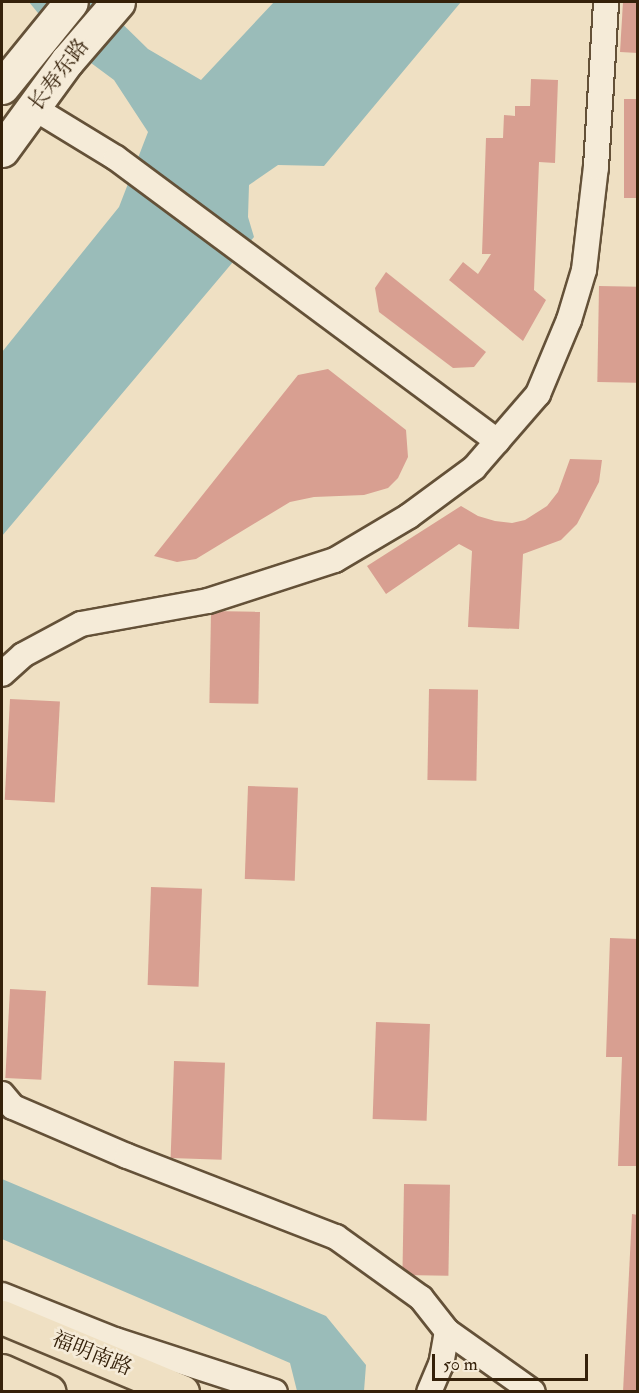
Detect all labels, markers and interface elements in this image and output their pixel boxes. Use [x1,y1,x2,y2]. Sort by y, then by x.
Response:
street label: 长寿东路 [24,34,94,116]
street label: 福明南路 [48,1327,136,1381]
scale bar [435,1342,591,1380]
text: 50 m [443,1353,478,1376]

